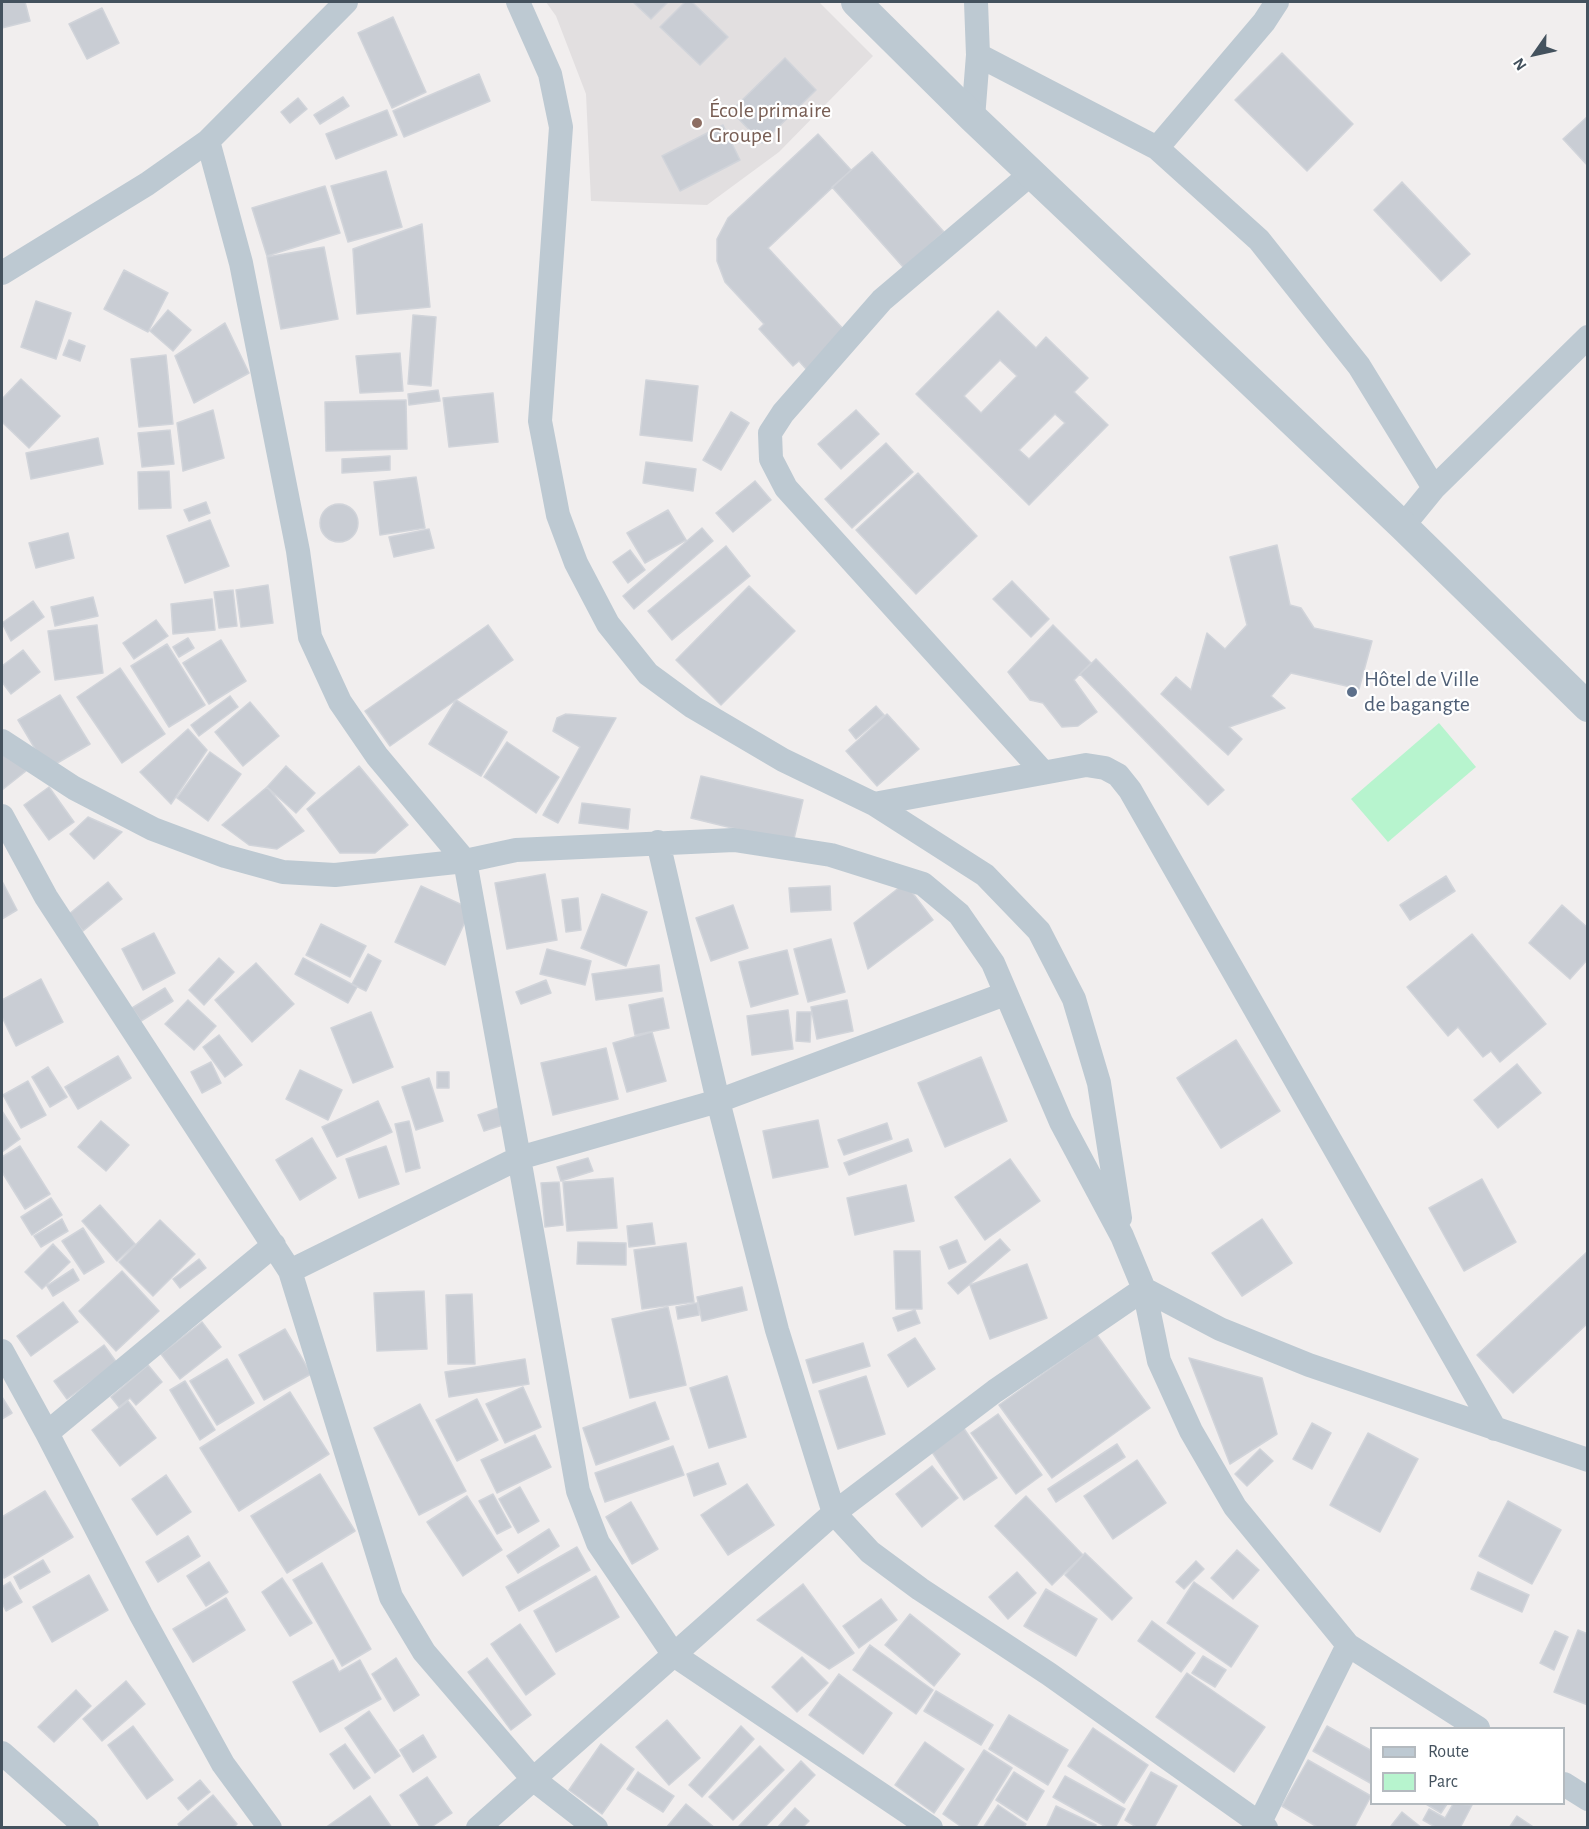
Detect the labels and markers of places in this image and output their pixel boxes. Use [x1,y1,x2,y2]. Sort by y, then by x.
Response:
place label: École primaire Groupe I [709,97,831,148]
marker: École primaire Groupe I [690,116,704,130]
place label: Hôtel de Ville de bagangte [1364,666,1479,718]
marker: Hôtel de Ville de bagangte [1345,685,1359,699]

